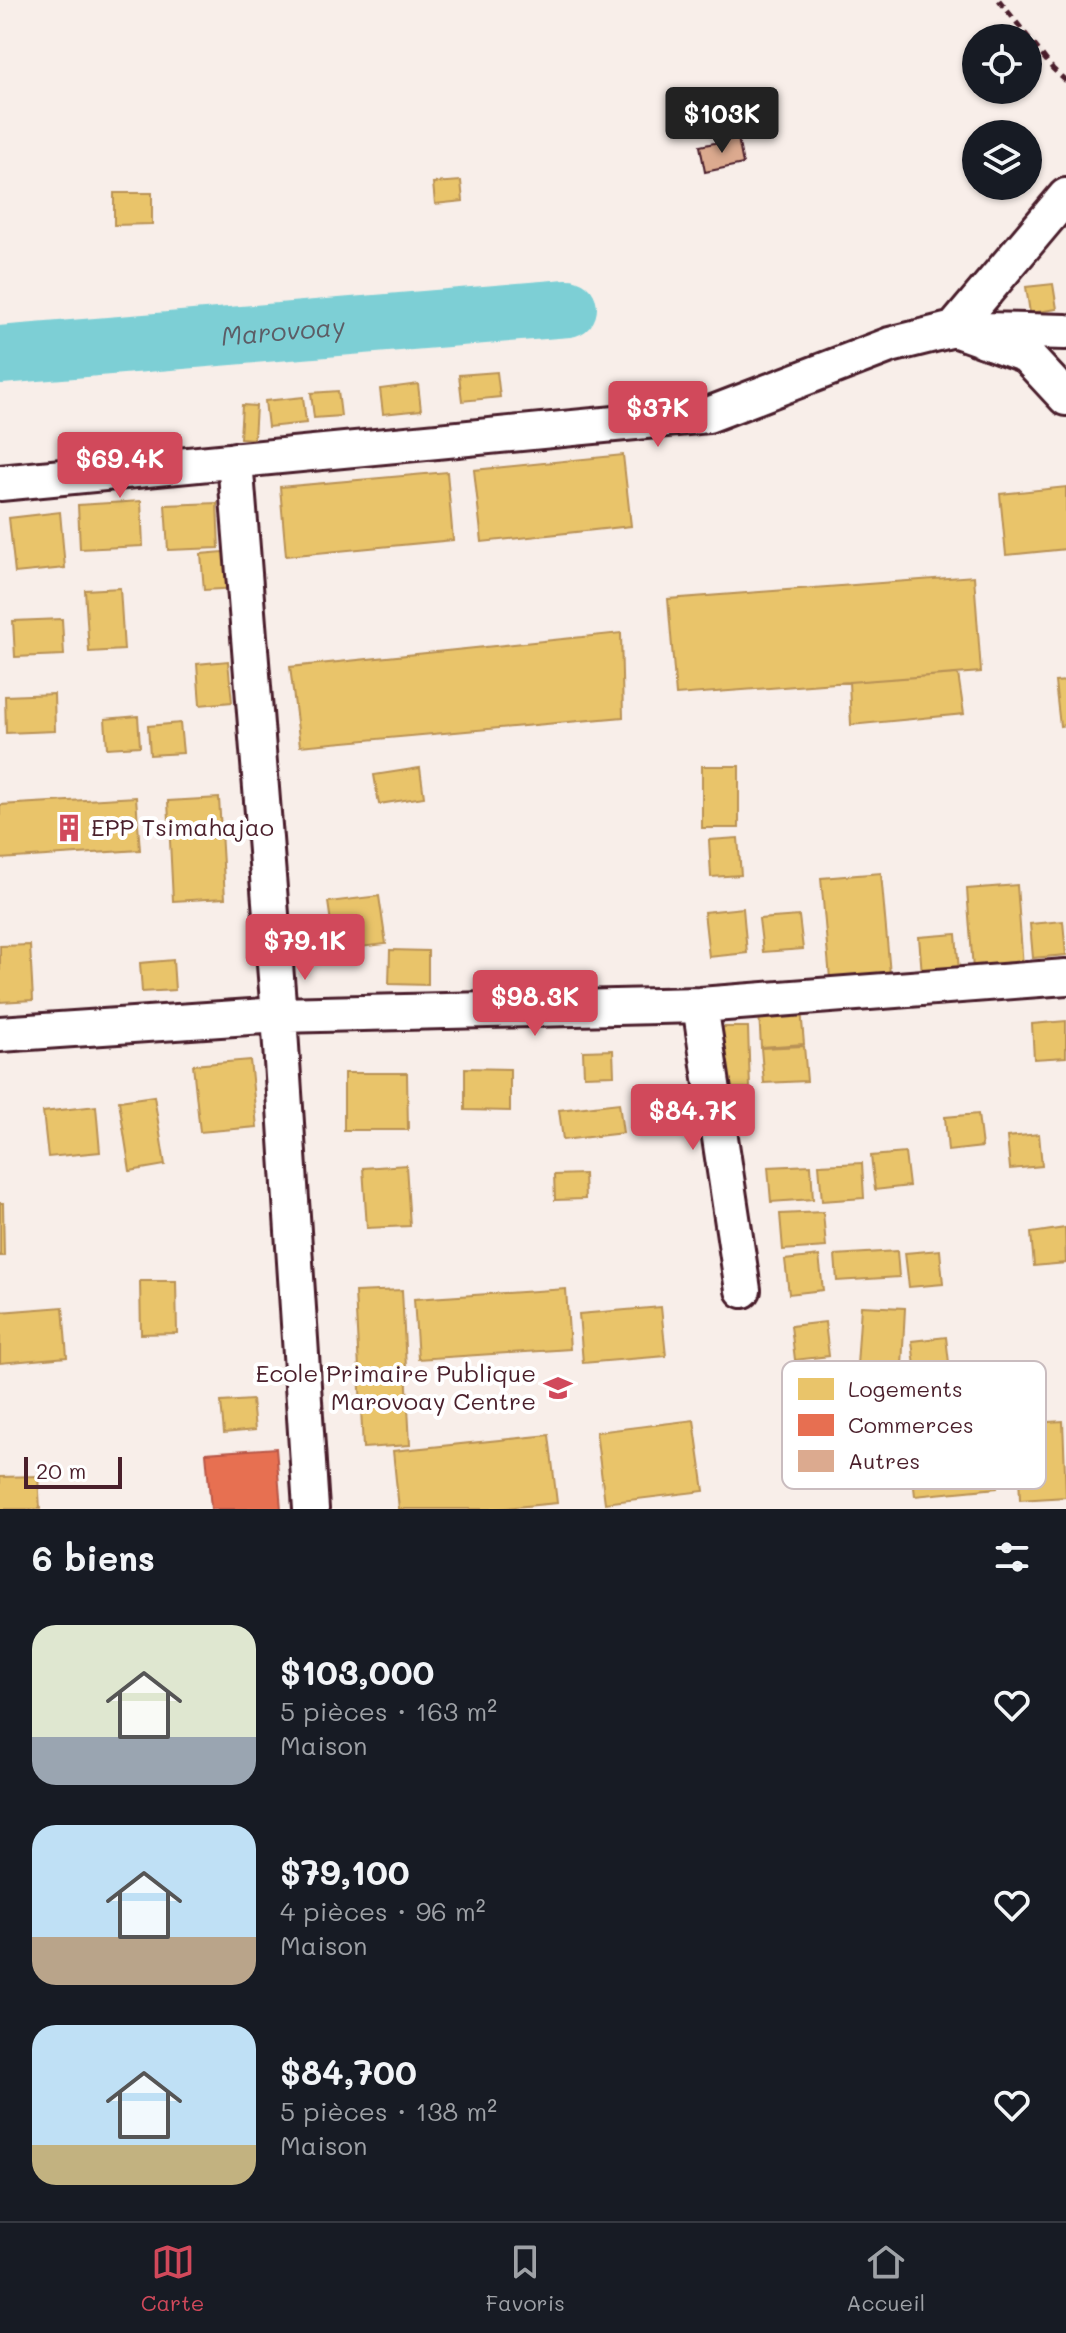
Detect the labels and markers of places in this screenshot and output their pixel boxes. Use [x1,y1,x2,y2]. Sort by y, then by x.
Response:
pin: $103K [666,87,778,155]
pin: $37K [611,381,705,449]
pin: $69.4K [55,432,185,500]
place label: EPP Tsimahajao [91,811,274,842]
building icon: EPP Tsimahajao [54,813,84,843]
pin: $79.1K [240,914,370,982]
pin: $98.3K [470,970,600,1038]
pin: $84.7K [628,1084,758,1152]
place label: Ecole Primaire Publique Marovoay Centre [255,1357,536,1416]
school or university icon: Ecole Primaire Publique Marovoay Centre [543,1373,573,1403]

